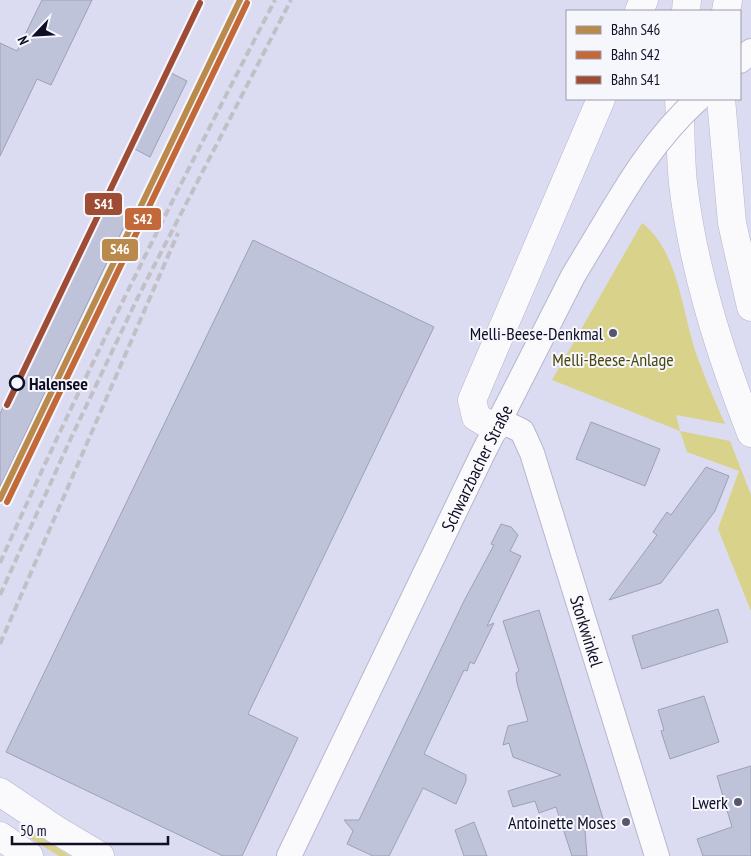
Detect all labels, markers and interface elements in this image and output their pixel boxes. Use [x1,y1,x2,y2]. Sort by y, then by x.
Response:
north arrow [10,10,60,60]
legend [566,10,741,100]
text: Bahn S46 [611,20,661,39]
text: N [13,33,33,48]
text: Bahn S42 [611,45,660,64]
text: Bahn S41 [611,70,660,89]
line badge: S41 [84,192,123,216]
text: S41 [94,195,114,213]
line badge: S42 [124,207,162,231]
text: S42 [133,210,153,228]
line badge: S46 [101,238,139,262]
text: S46 [110,240,130,258]
place label: Melli-Beese-Denkmal [470,322,604,345]
marker: Melli-Beese-Denkmal [607,327,619,339]
park label: Melli-Beese-Anlage [552,348,674,371]
place label: Halensee [29,372,88,395]
marker: Halensee [9,375,25,391]
street label: Schwarzbacher Straße [436,401,517,535]
street label: Storkwinkel [565,593,609,670]
place label: Lwerk [692,791,728,814]
marker: Lwerk [732,796,744,808]
place label: Antoinette Moses [508,811,616,834]
scale bar [12,814,169,846]
marker: Antoinette Moses [620,816,632,828]
text: 50 m [20,821,46,840]

